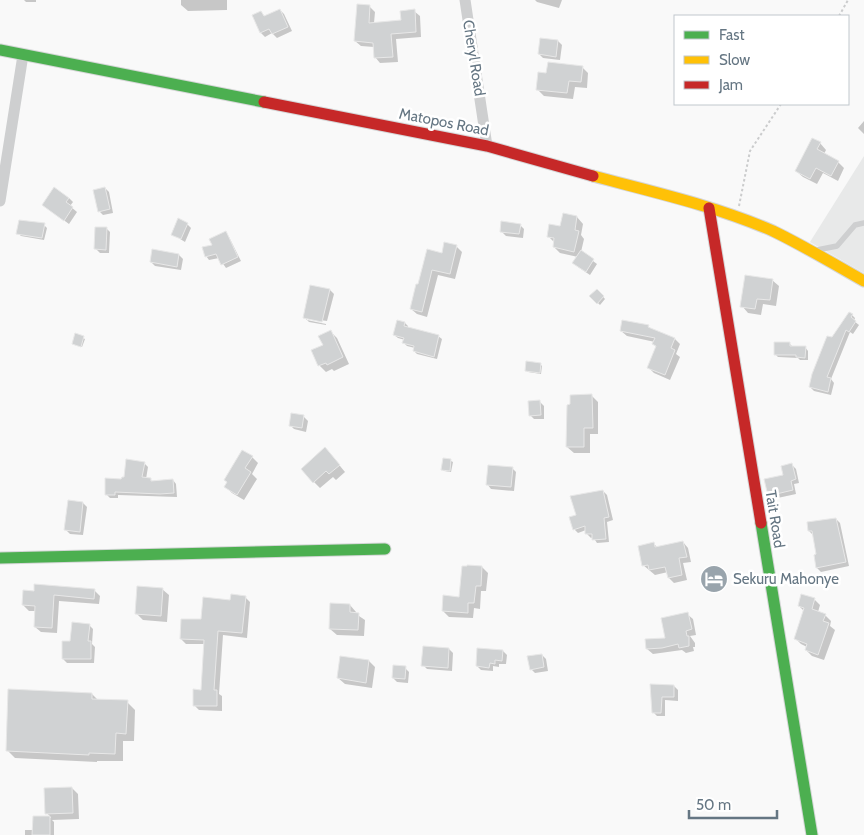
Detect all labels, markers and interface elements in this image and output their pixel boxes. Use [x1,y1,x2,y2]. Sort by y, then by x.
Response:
legend [674,15,849,105]
street label: Cheryl Road [459,19,489,97]
text: Fast [719,26,744,44]
text: Slow [719,51,750,69]
text: Jam [718,76,743,94]
street label: Matopos Road [398,104,490,140]
street label: Tait Road [762,489,788,549]
hotel icon: Sekuru Mahonye [699,564,729,594]
place label: Sekuru Mahonye [733,570,839,588]
scale bar [689,788,776,820]
text: 50 m [696,796,731,814]

